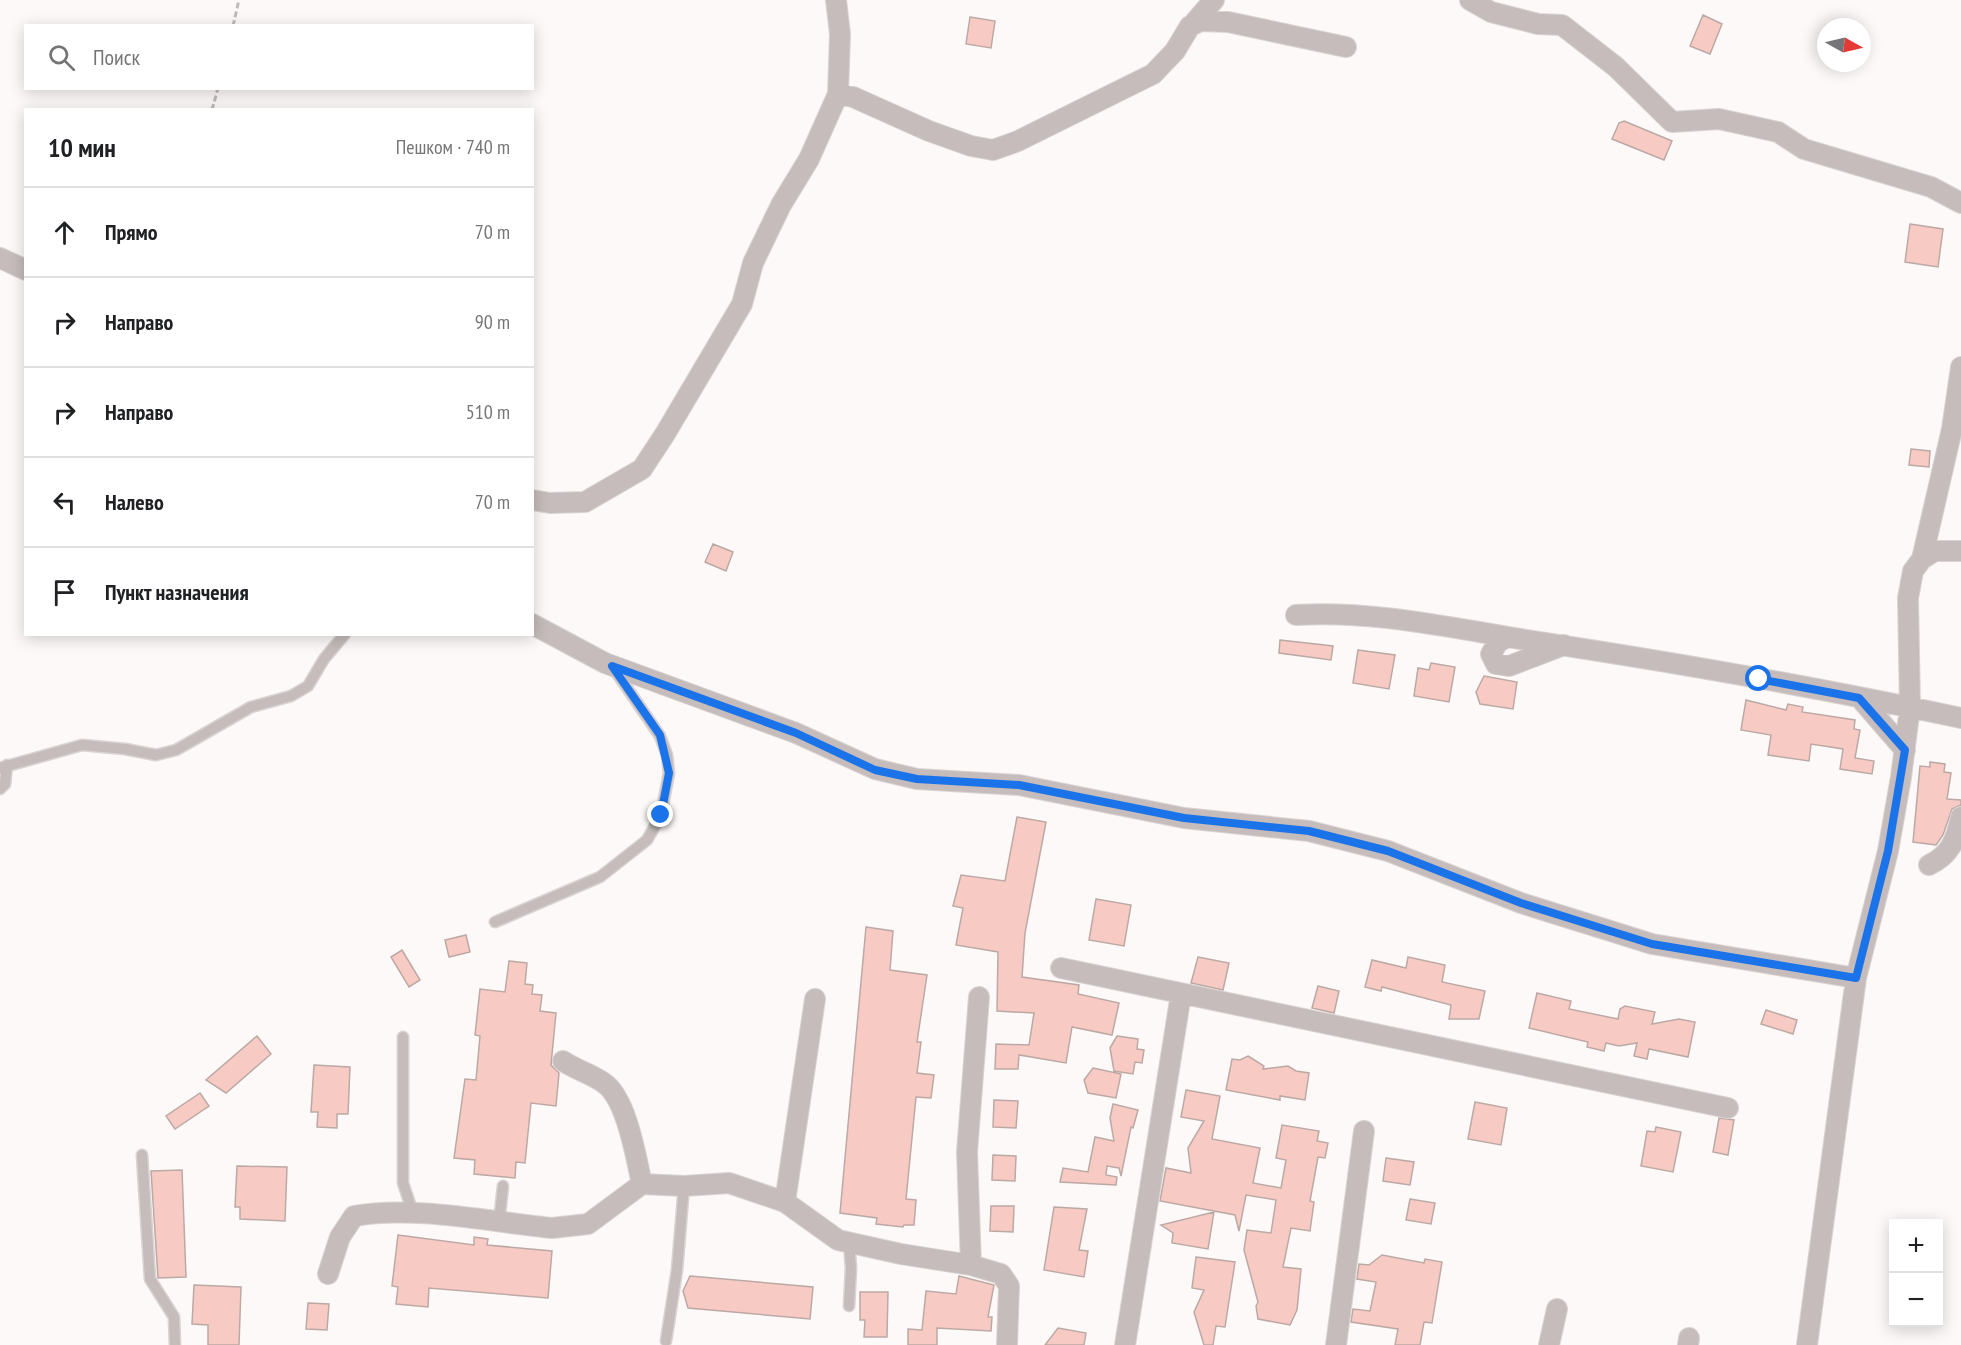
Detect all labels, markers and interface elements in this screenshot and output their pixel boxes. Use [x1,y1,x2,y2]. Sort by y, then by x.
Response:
north arrow [1817,18,1871,72]
search box [24,24,534,90]
icon: search [45,41,78,74]
text: Поиск [93,43,140,71]
text: 10 мин [48,131,116,164]
text: Пешком · 740 m [396,134,510,160]
icon: ahead [48,216,81,249]
text: Прямо [105,218,158,246]
text: 70 m [475,219,510,245]
icon: right [48,306,81,339]
text: Направо [105,308,173,336]
text: 90 m [475,309,510,335]
icon: right [48,396,81,429]
text: Направо [105,398,173,426]
text: 510 m [466,399,510,425]
icon: left [48,486,81,519]
text: Налево [105,488,164,516]
text: 70 m [475,489,510,515]
icon: arrive [48,576,81,609]
text: Пункт назначения [105,578,249,606]
route start [1745,665,1771,691]
route end [647,801,673,827]
map controls [1889,1219,1943,1327]
button: + [1889,1219,1943,1273]
button: − [1889,1273,1943,1327]

